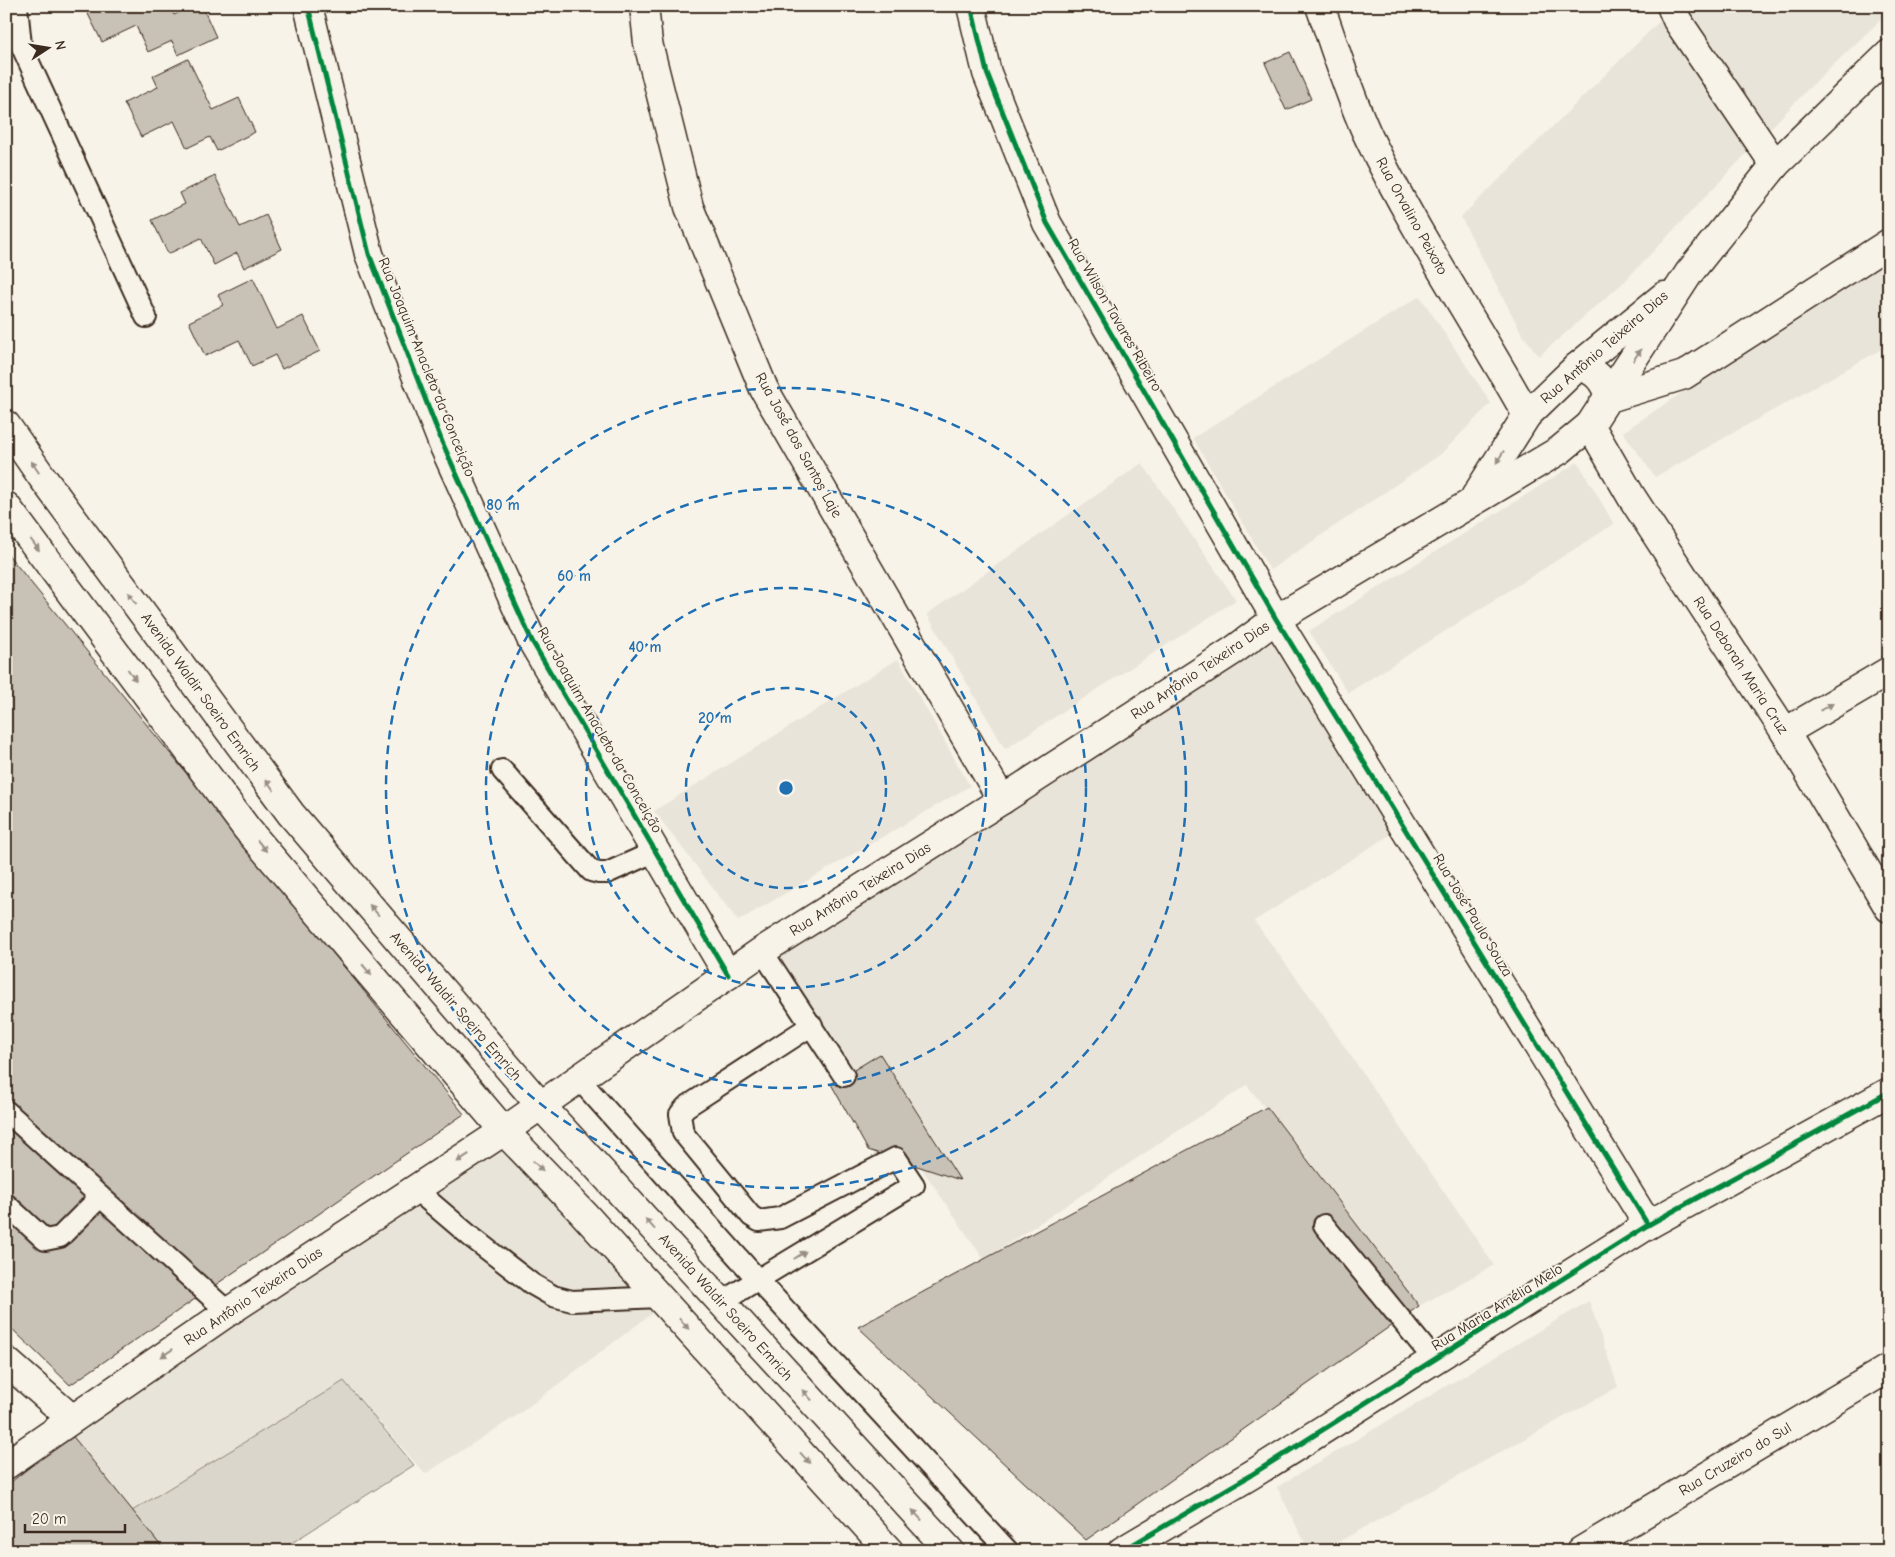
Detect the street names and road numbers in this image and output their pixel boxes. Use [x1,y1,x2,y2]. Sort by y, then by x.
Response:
street label: Rua Orvalino Peixoto [1372,154,1452,278]
street label: Rua Wilson Tavares Ribeiro [1064,235,1166,395]
street label: Rua Joaquim Anacleto da Conceição [375,255,479,479]
street label: Rua Antônio Teixeira Dias [1536,287,1672,407]
street label: Rua José dos Santos Laje [752,369,847,521]
street label: Rua Deborah Maria Cruz [1690,593,1793,738]
street label: Avenida Waldir Soeiro Emrich [137,609,265,775]
street label: Rua Antônio Teixeira Dias [1127,617,1273,723]
street label: Rua Joaquim Anacleto da Conceição [533,624,667,836]
street label: Rua Antônio Teixeira Dias [786,838,934,940]
street label: Rua José Paulo Souza [1429,850,1517,980]
street label: Avenida Waldir Soeiro Emrich [386,928,526,1084]
street label: Avenida Waldir Soeiro Emrich [655,1230,797,1384]
street label: Rua Antônio Teixeira Dias [180,1243,326,1349]
street label: Rua Maria Amélia Melo [1428,1259,1566,1355]
street label: Rua Cruzeiro do Sul [1675,1418,1795,1500]

